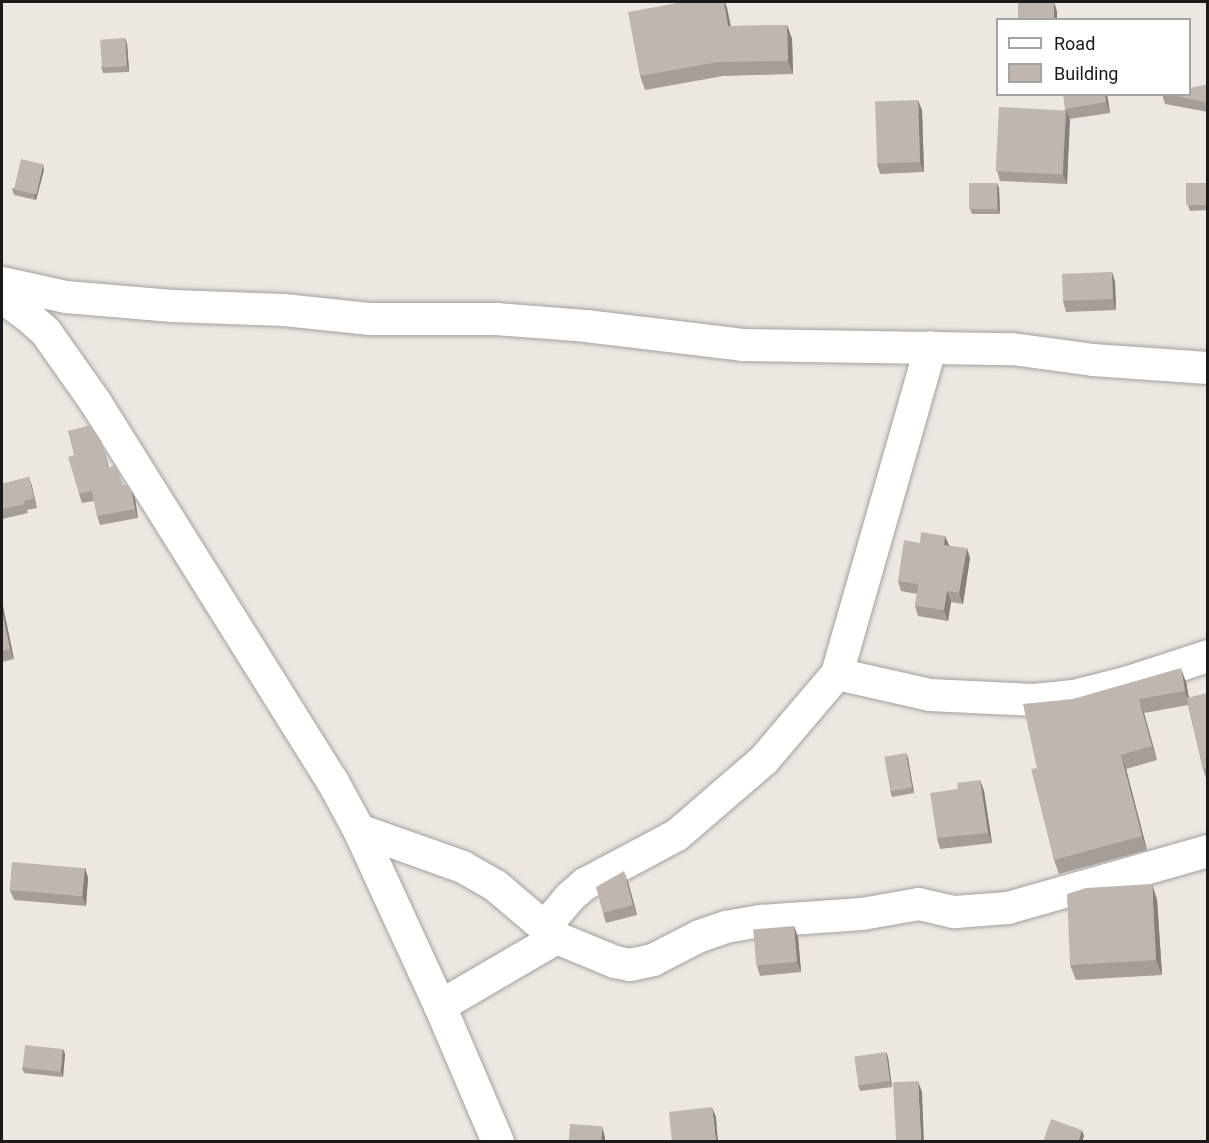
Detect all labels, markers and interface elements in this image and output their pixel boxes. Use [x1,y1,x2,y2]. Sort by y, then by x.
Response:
legend [996,18,1191,96]
text: Road [1054,33,1095,54]
text: Building [1054,63,1118,84]

